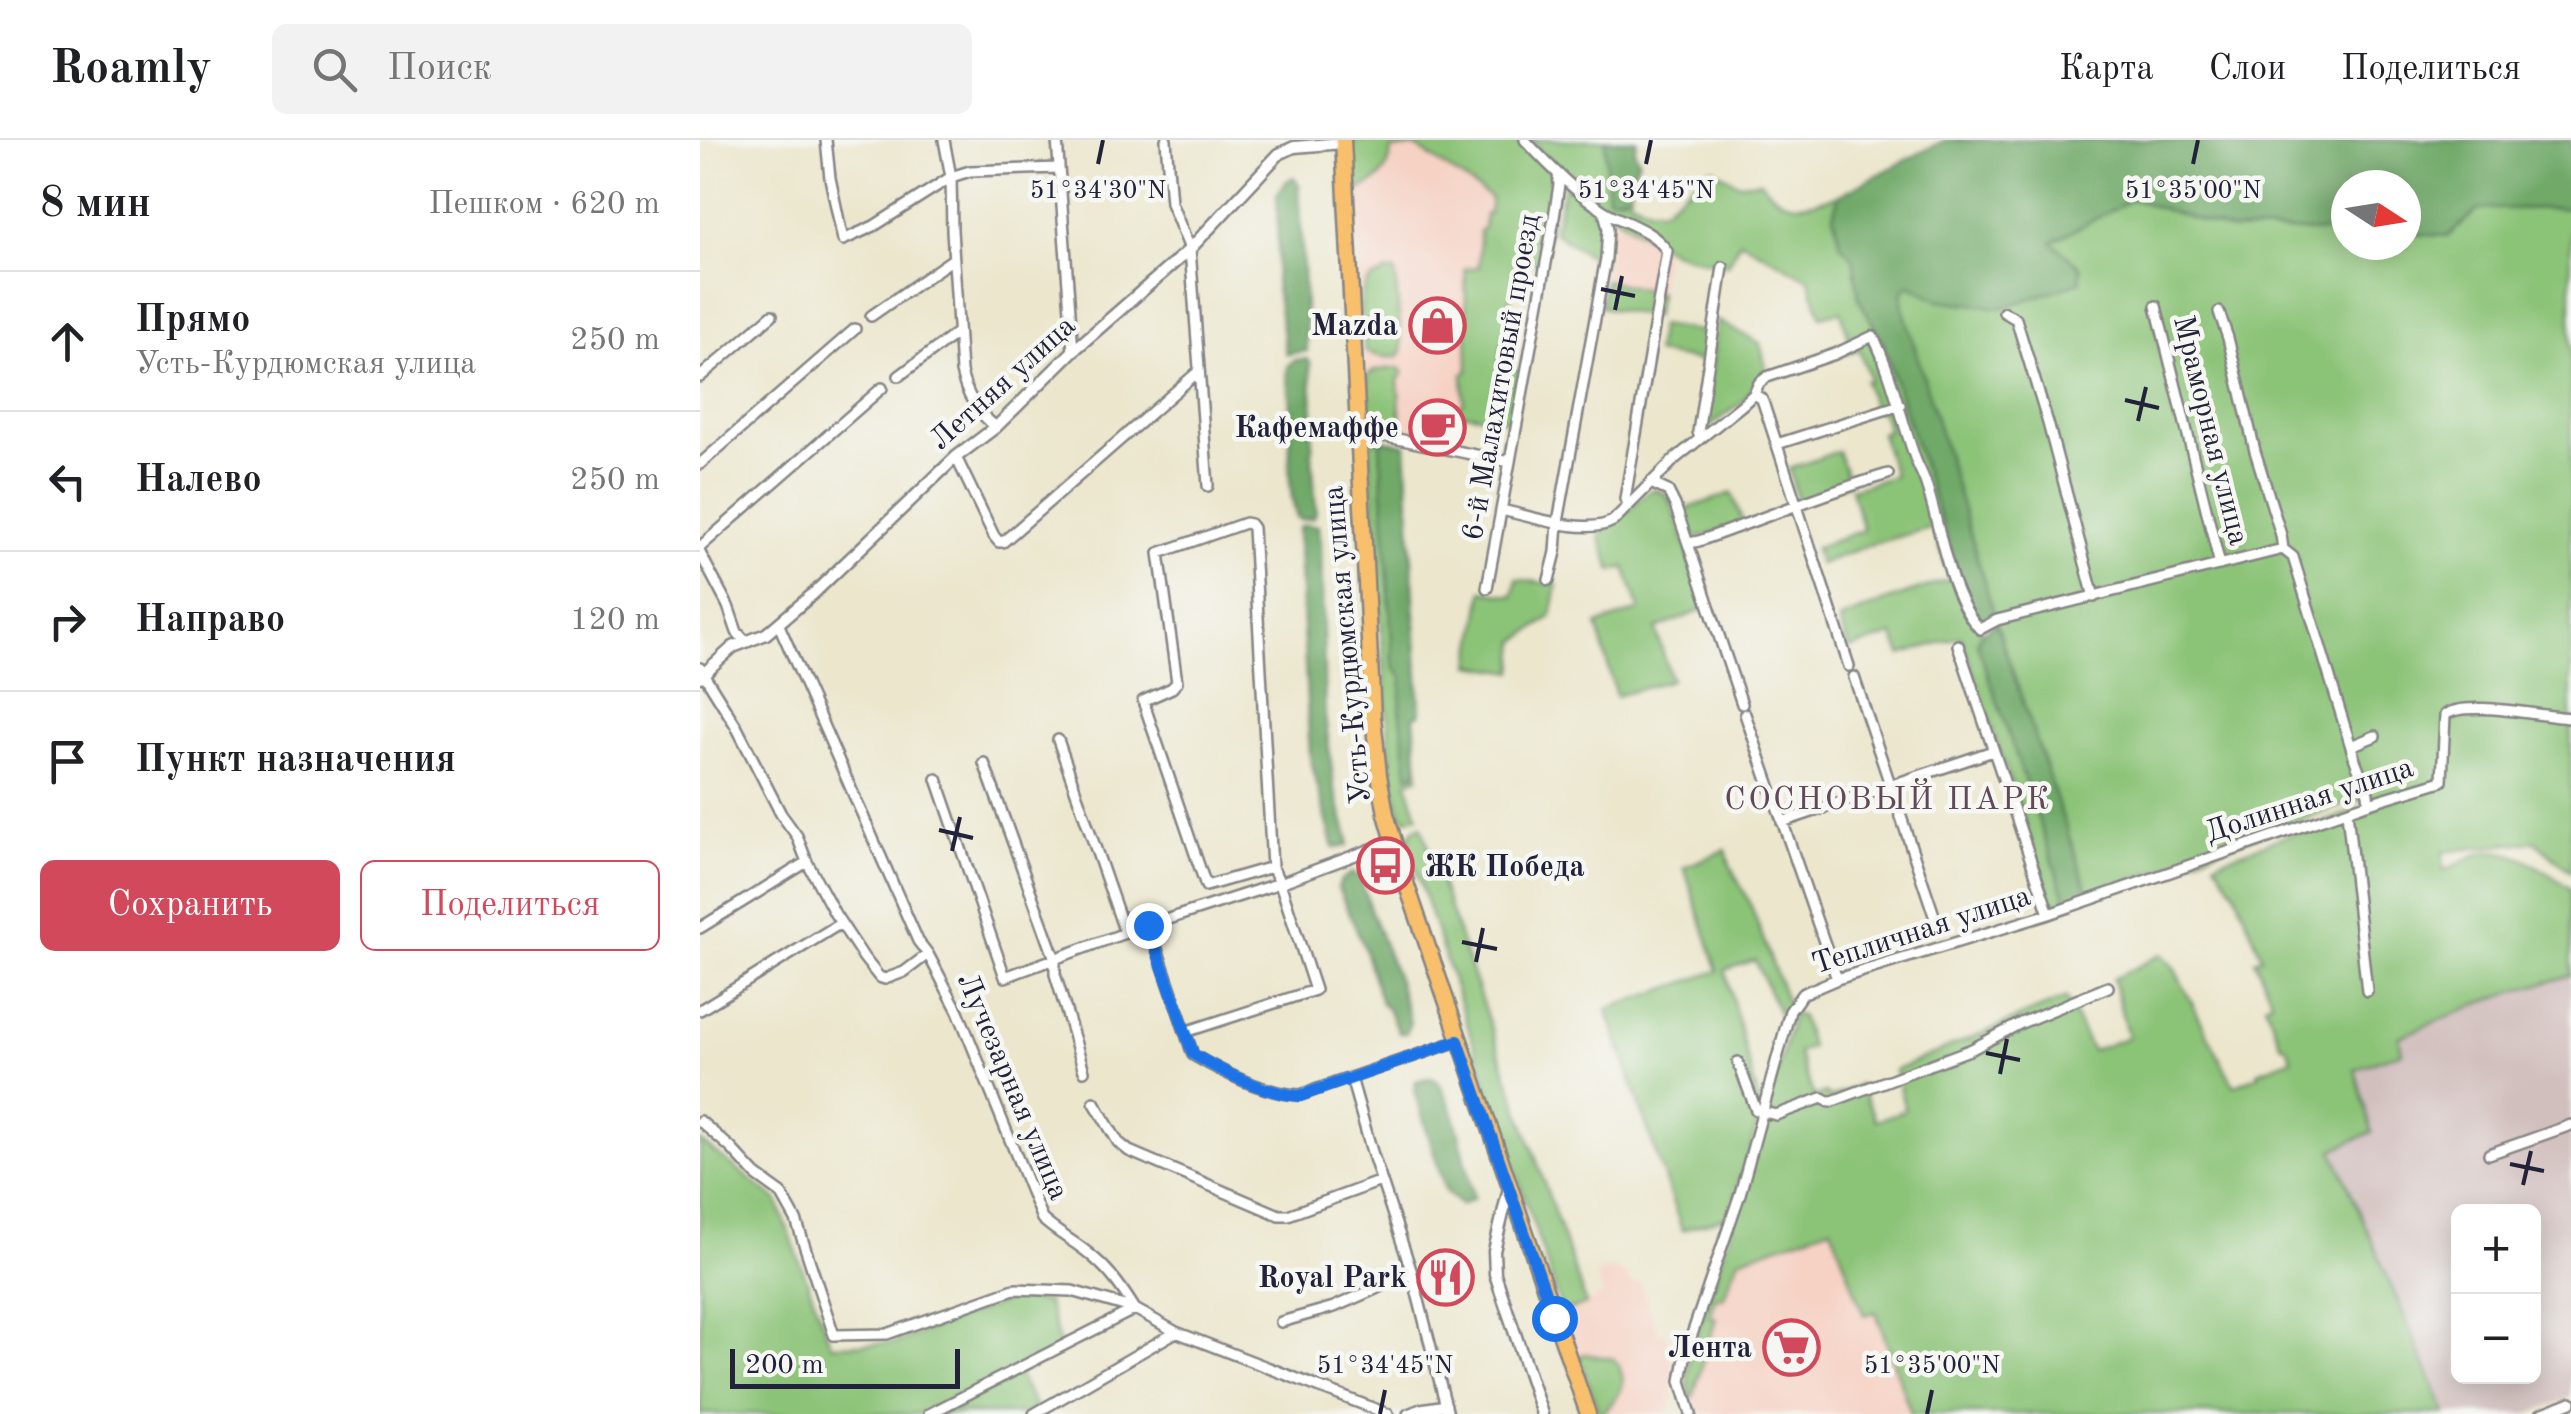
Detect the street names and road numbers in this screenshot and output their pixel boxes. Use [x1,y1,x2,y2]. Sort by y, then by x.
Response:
street label: 6-й Малахитовый проезд [1458,212,1546,543]
street label: Летняя улица [925,311,1082,456]
street label: Мраморная улица [2167,313,2253,548]
street label: Усть-Курдюмская улица [1319,484,1377,805]
street label: Долинная улица [2202,753,2418,849]
street label: Тепличная улица [1809,881,2035,980]
street label: Лучезарная улица [951,969,1074,1205]

